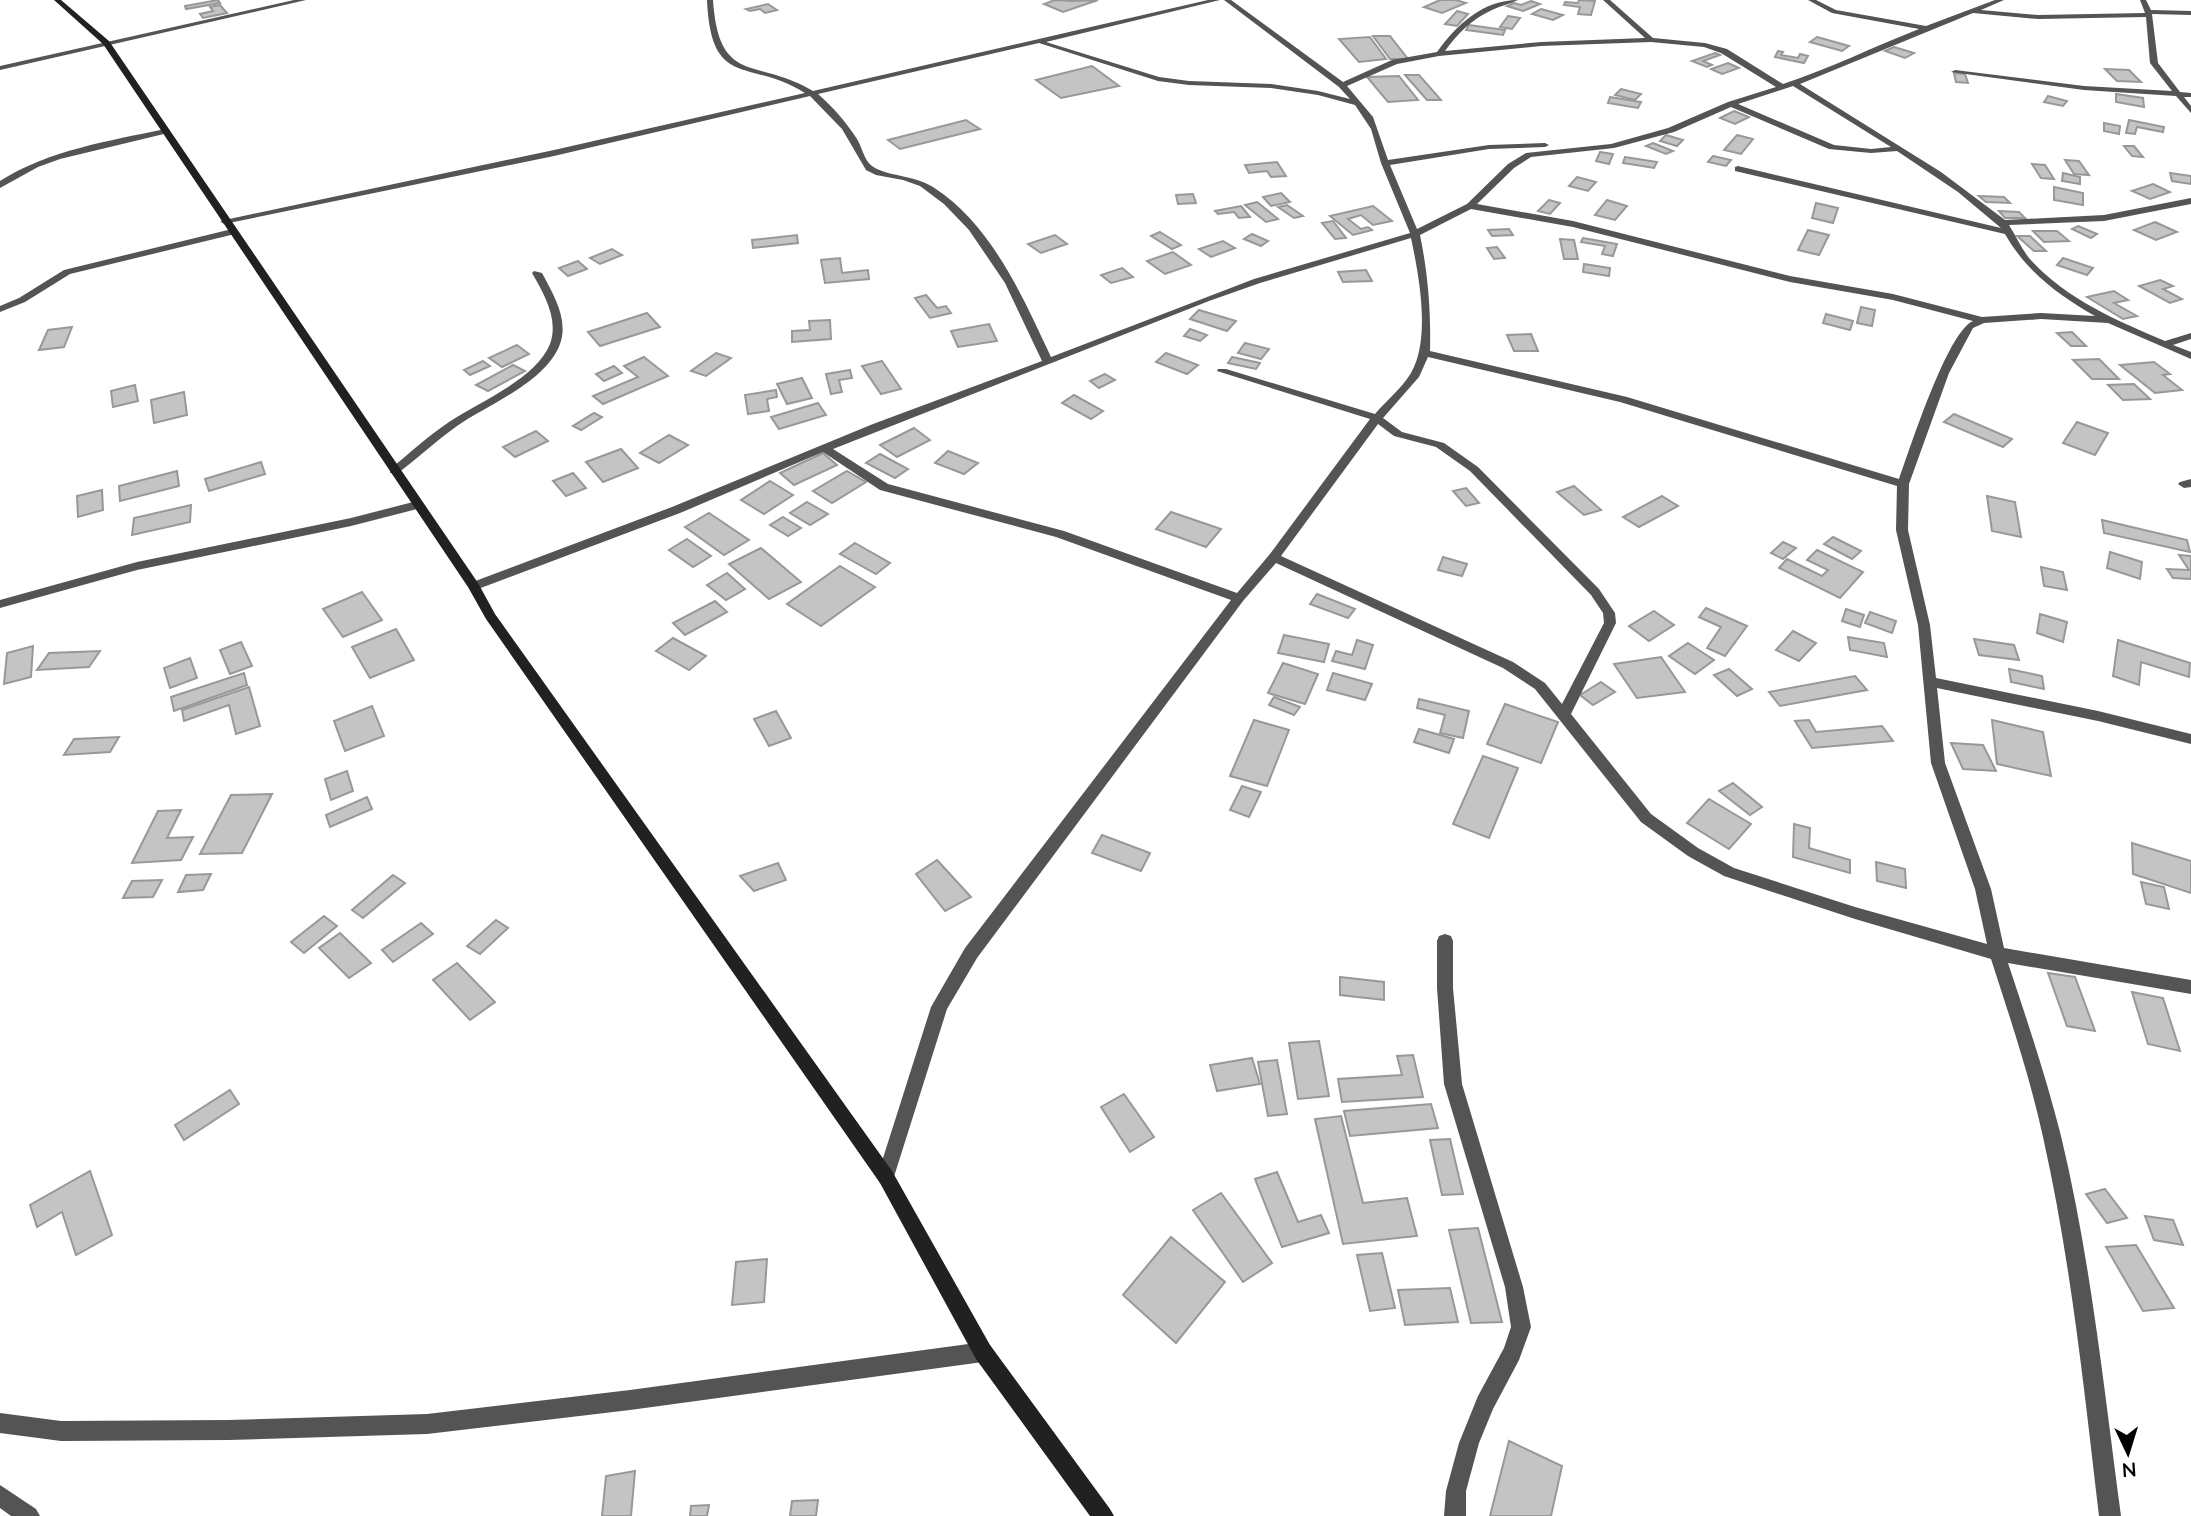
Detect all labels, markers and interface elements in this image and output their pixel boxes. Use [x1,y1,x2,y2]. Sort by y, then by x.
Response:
north arrow [2093,1418,2163,1488]
text: N [2121,1458,2137,1482]

